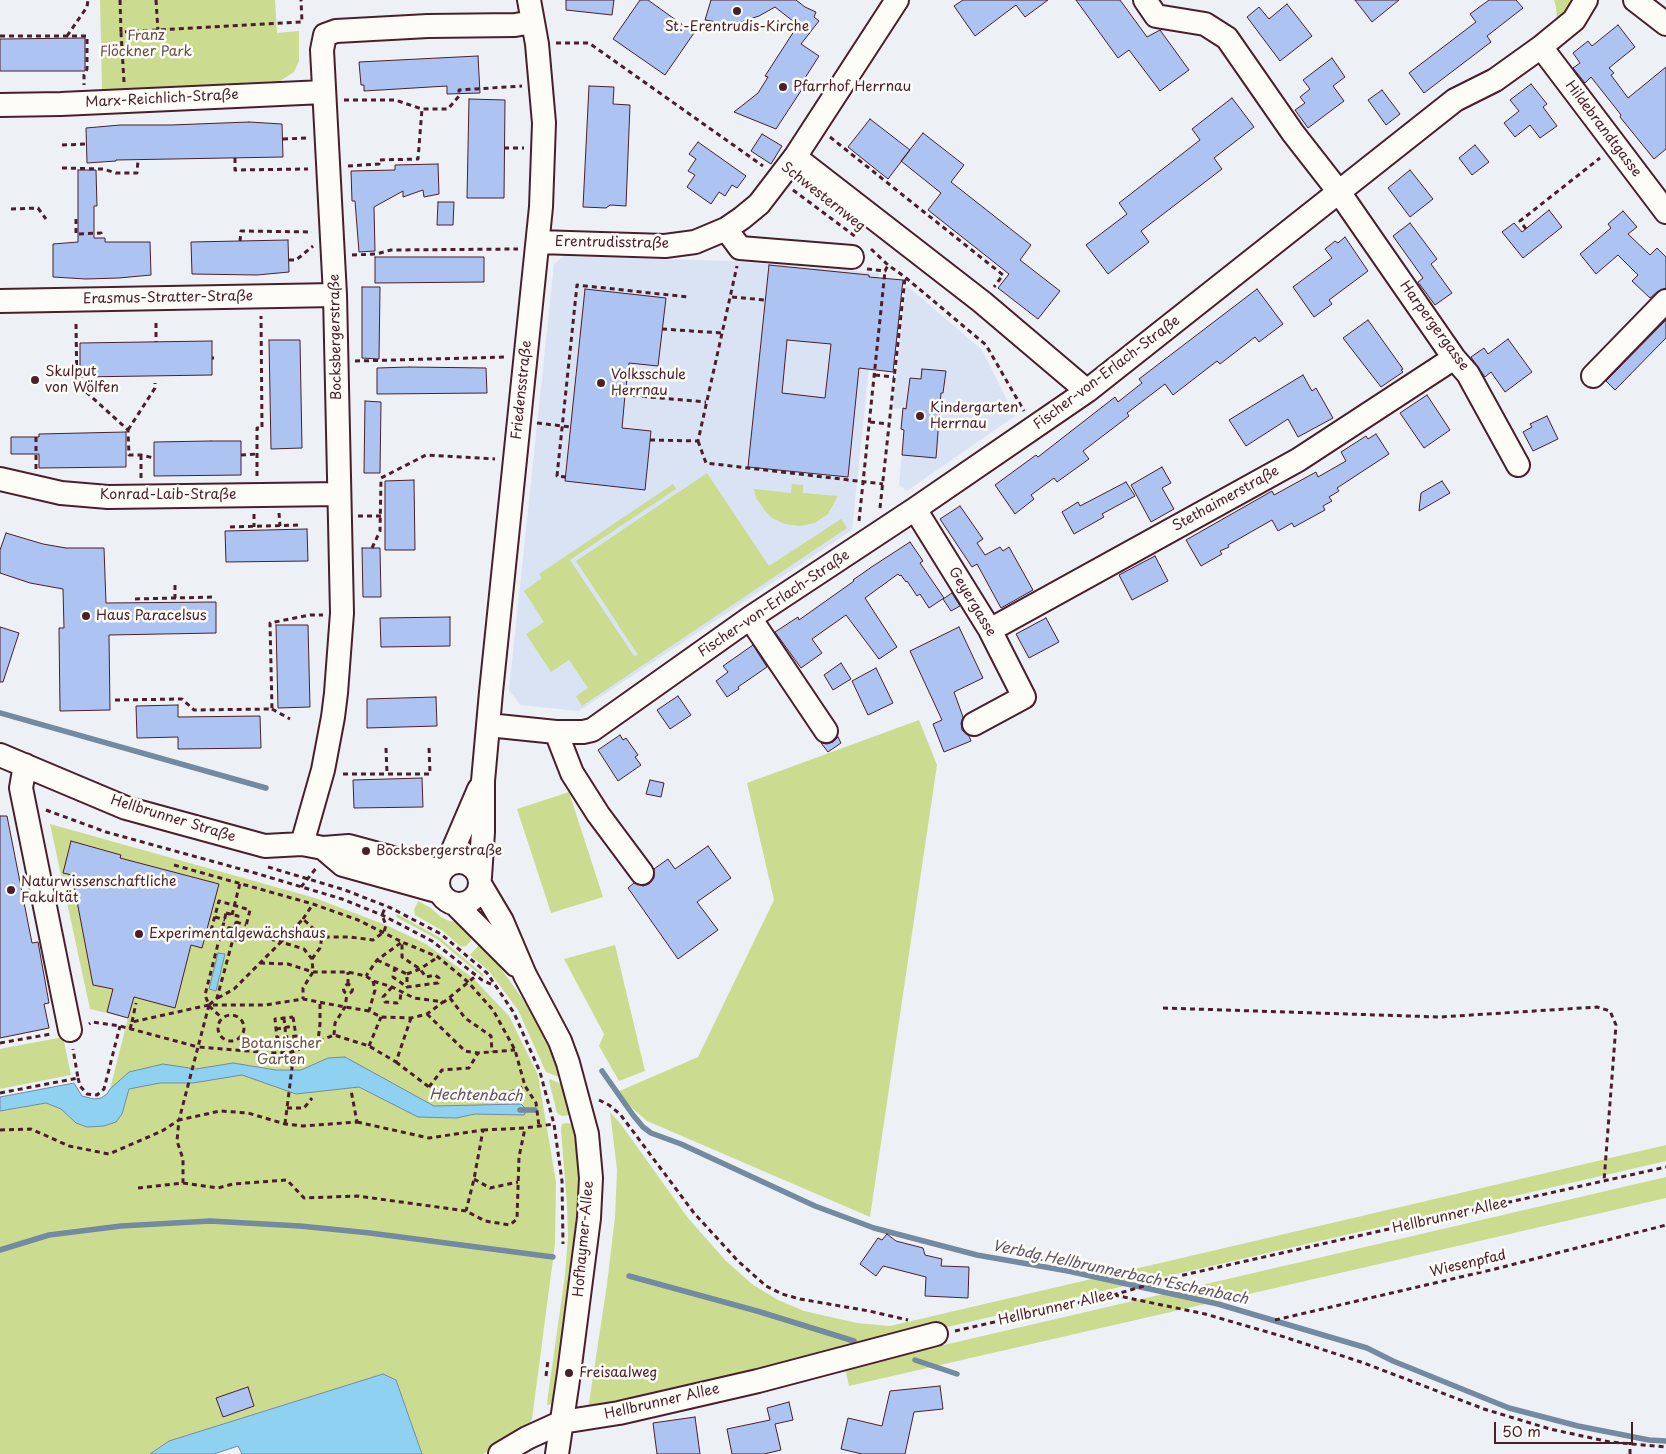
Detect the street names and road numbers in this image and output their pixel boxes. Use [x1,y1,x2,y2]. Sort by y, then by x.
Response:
street label: Hildebrandtgasse [1561,78,1645,180]
street label: Marx-Reichlich-Straße [85,87,239,111]
street label: Schwesternweg [777,159,869,235]
street label: Erentrudisstraße [555,234,669,252]
street label: Bocksbergerstraße [326,274,346,400]
street label: Harpergergasse [1396,278,1472,374]
street label: Erasmus-Stratter-Straße [83,288,253,308]
street label: Fischer-von-Erlach-Straße [1030,312,1184,434]
street label: Friedensstraße [508,340,536,440]
street label: Stethaimerstraße [1170,463,1282,535]
street label: Konrad-Laib-Straße [100,487,236,503]
street label: Fischer-von-Erlach-Straße [695,547,853,661]
street label: Geyergasse [945,564,999,640]
street label: Hellbrunner Straße [108,792,238,846]
street label: Hofhaymer-Allee [571,1180,597,1298]
street label: Hellbrunner Allee [1391,1195,1509,1237]
street label: Wiesenpfad [1428,1247,1508,1281]
street label: Hellbrunner Allee [997,1287,1115,1329]
street label: Hellbrunner Allee [603,1381,721,1423]

